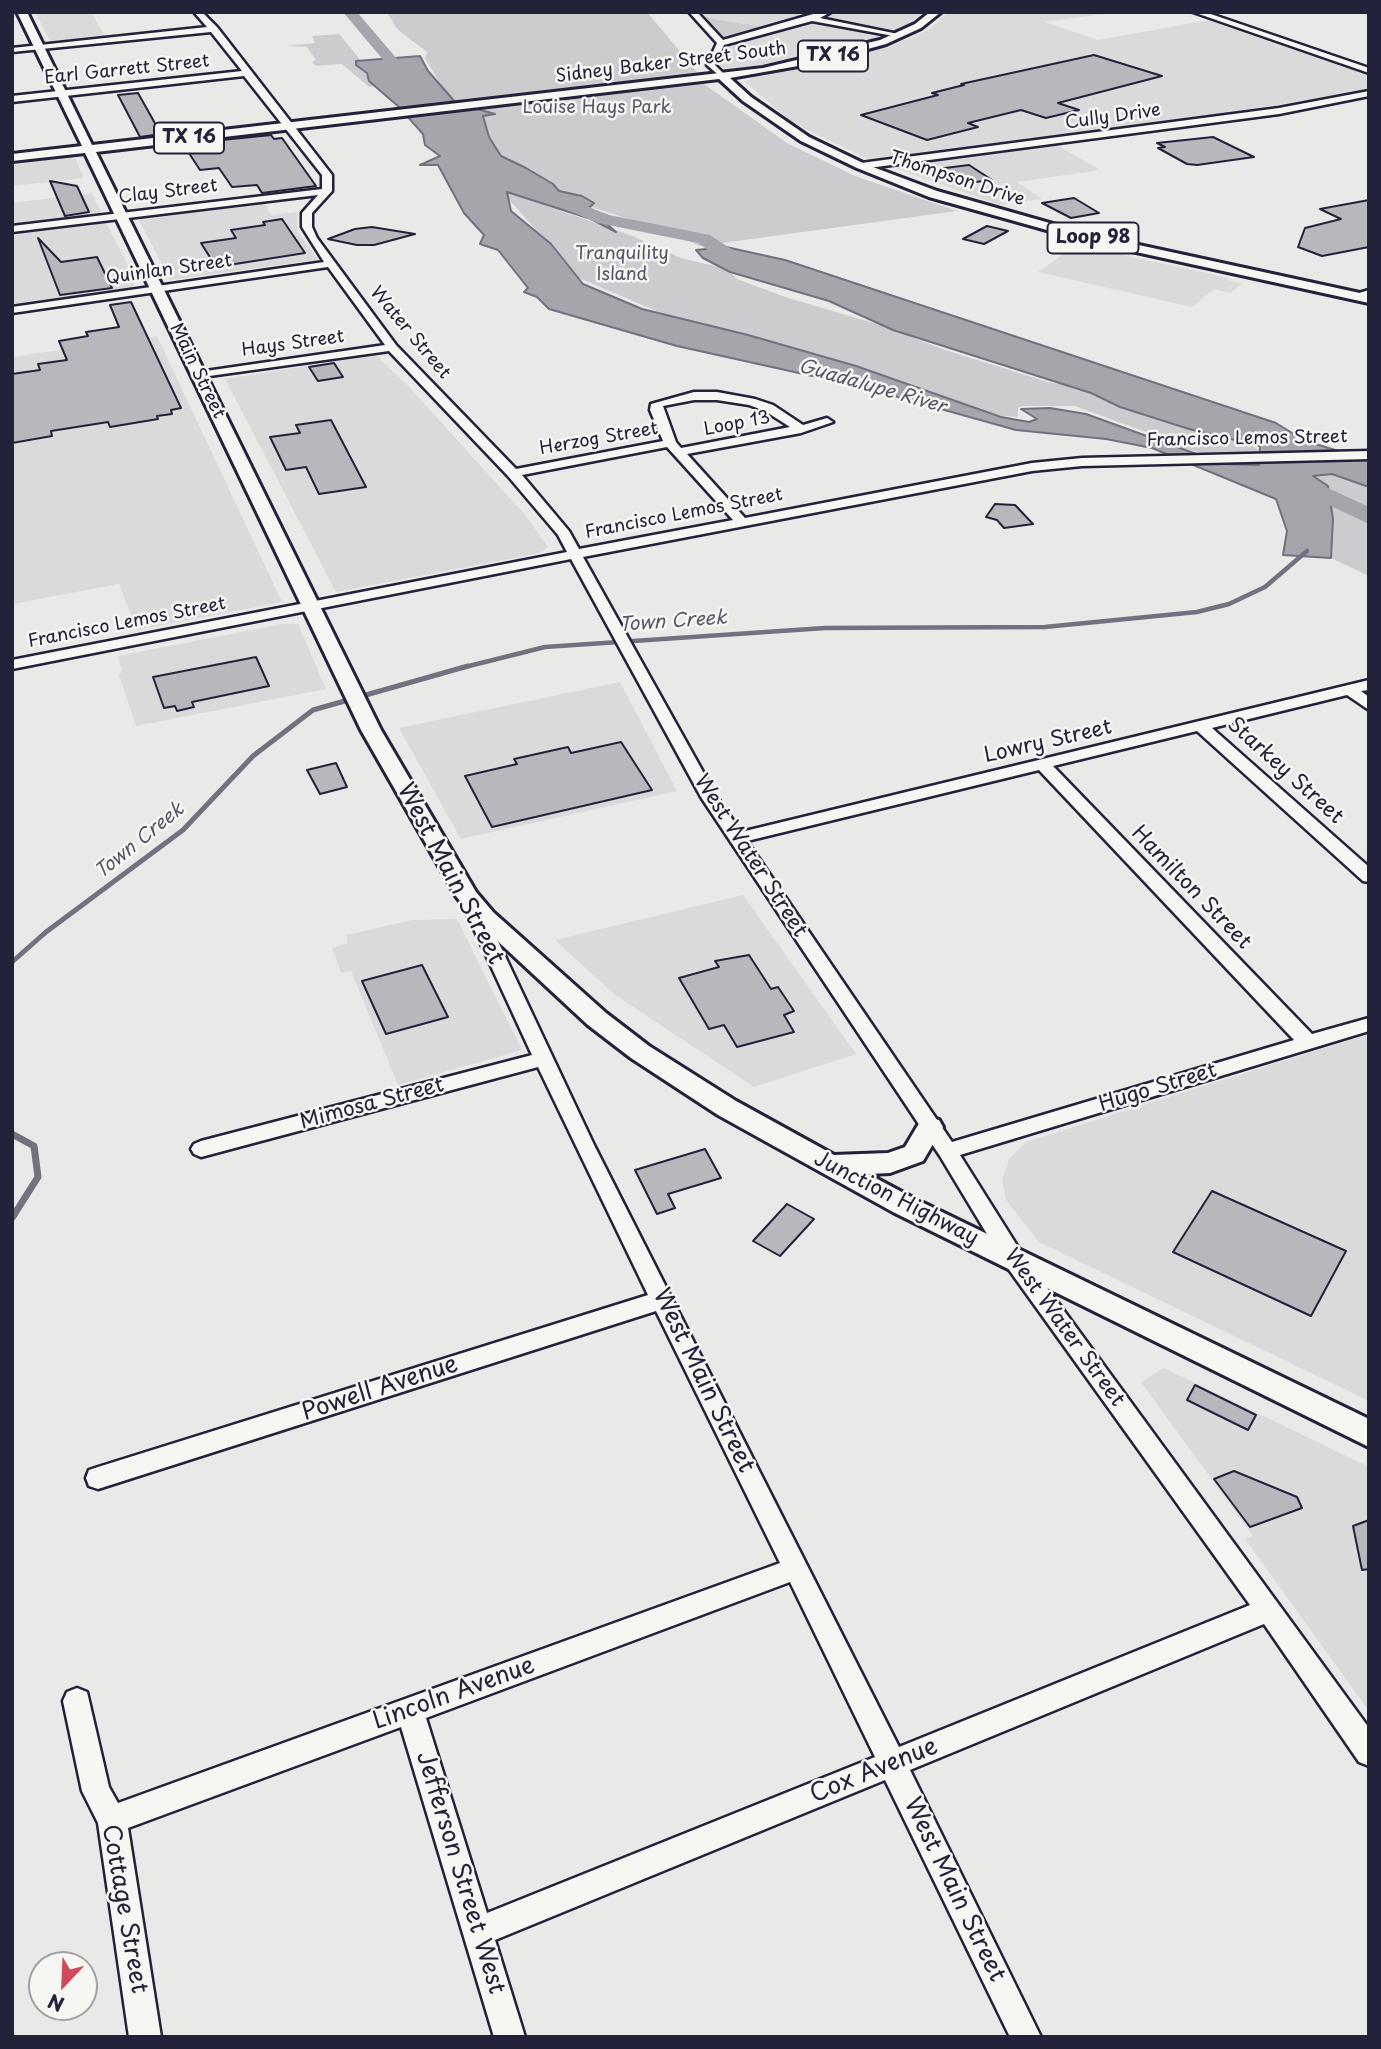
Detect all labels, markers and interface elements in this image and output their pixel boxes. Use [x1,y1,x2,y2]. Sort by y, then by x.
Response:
street label: Sidney Baker Street South [555,38,787,88]
road number: TX 16 [798,40,868,72]
street label: Earl Garrett Street [43,51,211,89]
park label: Louise Hays Park [522,97,672,119]
street label: Cully Drive [1064,100,1162,134]
road number: TX 16 [154,122,224,154]
street label: Thompson Drive [887,147,1027,211]
street label: Clay Street [117,175,219,209]
road number: Loop 98 [1048,222,1138,254]
park label: Tranquility Island [575,243,669,286]
street label: Quinlan Street [105,250,233,290]
street label: Water Street [365,282,455,384]
street label: Main Street [165,320,229,422]
street label: Hays Street [240,326,346,362]
water label: Guadalupe River [796,355,948,419]
street label: Loop 13 [702,407,772,441]
street label: Herzog Street [538,418,660,460]
street label: Francisco Lemos Street [1146,426,1348,452]
street label: Francisco Lemos Street [583,484,785,544]
street label: Francisco Lemos Street [26,593,228,653]
water label: Town Creek [619,607,727,637]
street label: Starkey Street [1222,712,1348,830]
street label: Lowry Street [982,715,1114,769]
street label: West Water Street [688,770,812,942]
street label: West Main Street [390,778,510,970]
water label: Town Creek [91,798,189,884]
street label: Hamilton Street [1126,821,1256,955]
street label: Hugo Street [1096,1058,1220,1118]
street label: Mimosa Street [297,1073,447,1135]
street label: Junction Highway [810,1147,982,1251]
street label: West Water Street [998,1244,1130,1412]
street label: West Main Street [646,1284,760,1478]
street label: Powell Avenue [298,1350,462,1428]
street label: Lincoln Avenue [369,1651,539,1737]
street label: Cox Avenue [806,1732,942,1810]
street label: Jefferson Street West [409,1748,511,1998]
street label: West Main Street [897,1793,1011,1987]
street label: Cottage Street [95,1822,153,1996]
north arrow [28,1951,98,2021]
text: N [43,1988,68,2019]

